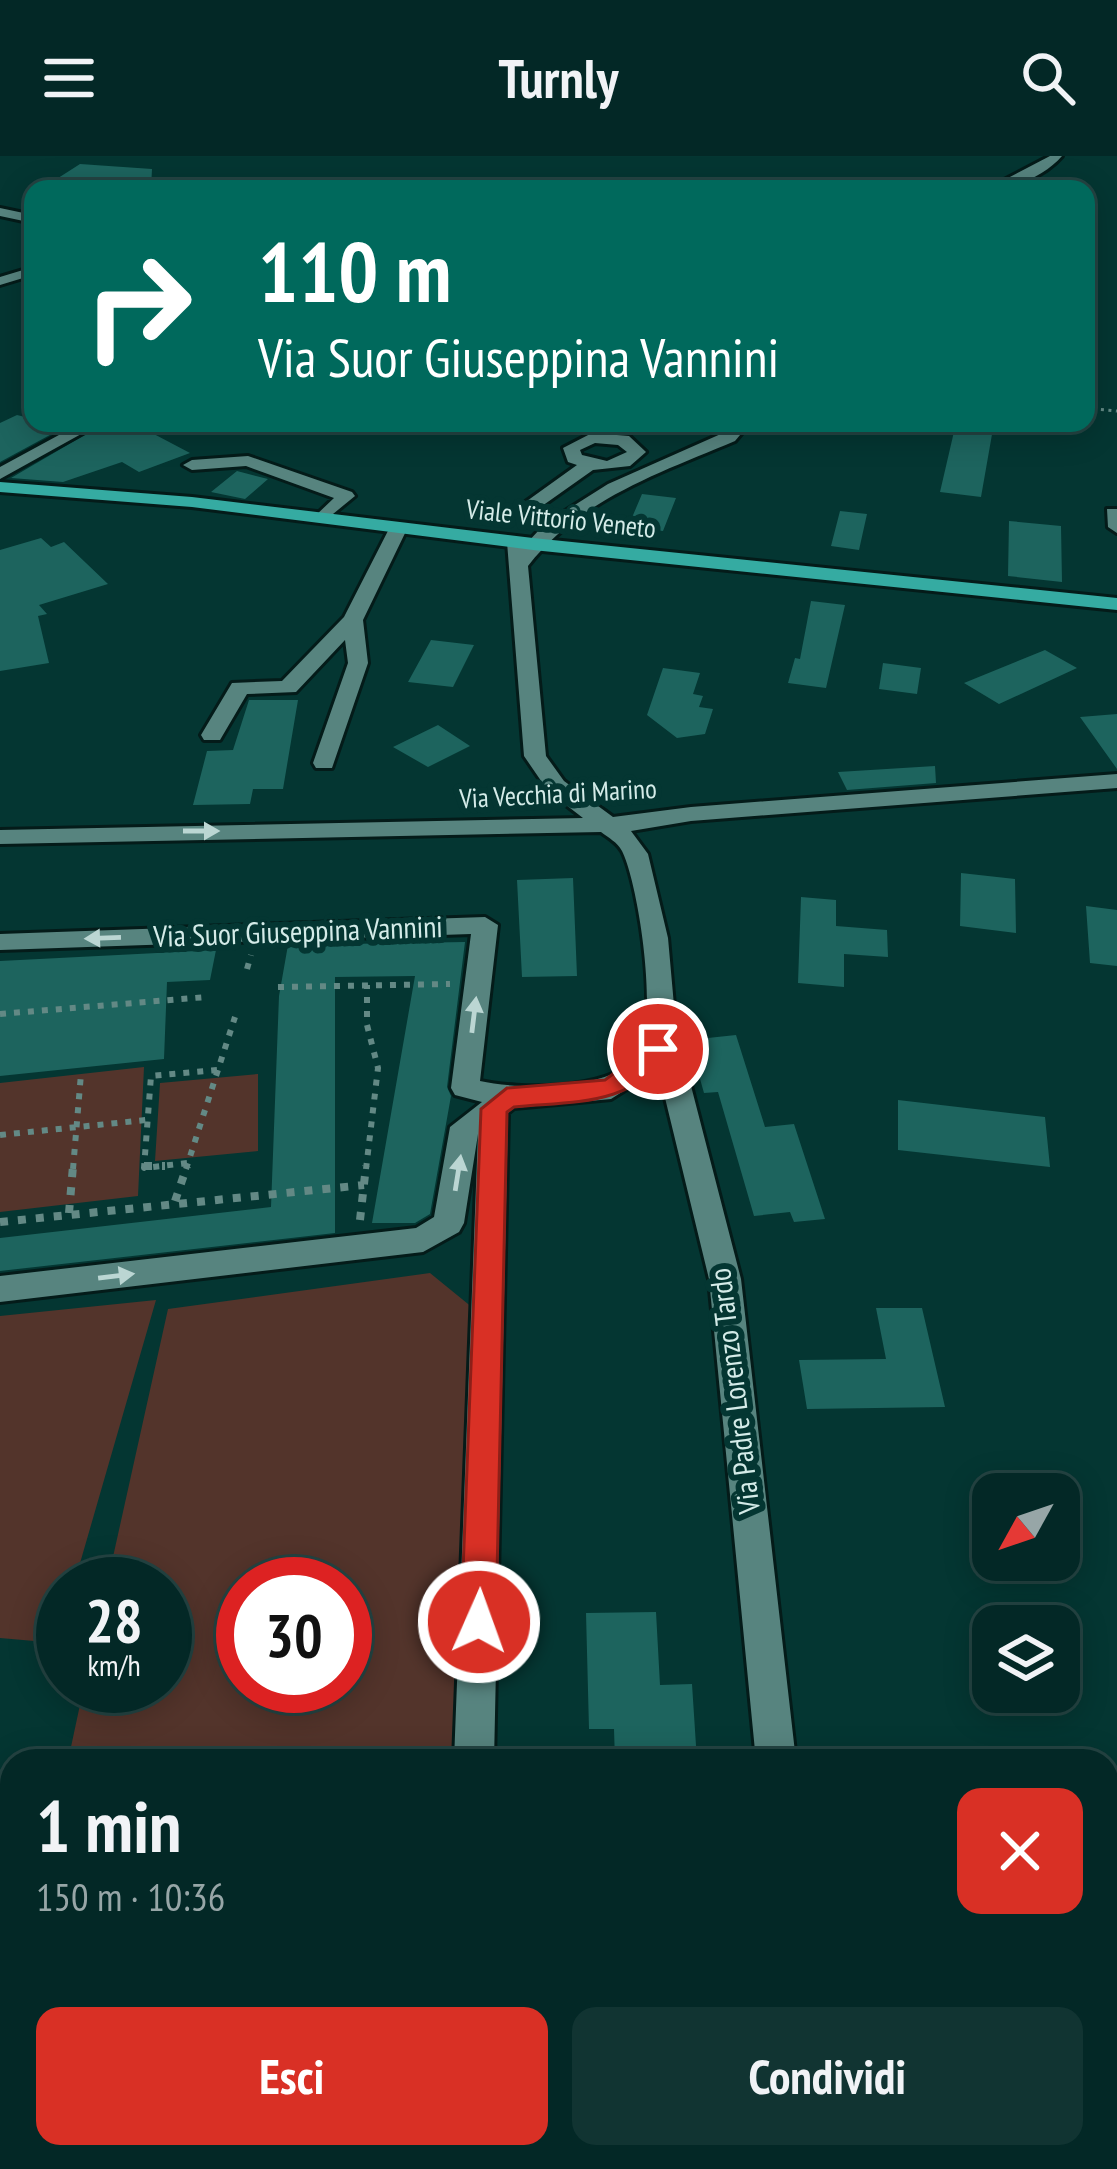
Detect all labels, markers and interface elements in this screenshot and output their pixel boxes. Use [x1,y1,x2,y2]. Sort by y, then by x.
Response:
text: Turnly [499,43,618,113]
icon: menu [36,45,102,111]
icon: search [1015,45,1081,111]
text: 110 m [258,216,451,325]
icon: right [60,228,216,384]
text: Via Suor Giuseppina Vannini [258,322,779,392]
street label: Viale Vittorio Veneto [464,491,658,545]
street label: Via Vecchia di Marino [457,771,657,815]
one-way arrow [183,821,221,841]
street label: Via Suor Giuseppina Vannini [152,906,443,955]
one-way arrow [83,929,121,948]
one-way arrow [465,996,484,1034]
pin [607,998,709,1100]
icon: arrive [625,1016,691,1082]
one-way arrow [450,1154,468,1192]
one-way arrow [98,1266,135,1285]
street label: Via Padre Lorenzo Tardo [699,1266,768,1517]
north arrow [972,1473,1080,1581]
map controls [972,1473,1080,1713]
speed limit sign: 30 [216,1557,372,1713]
position arrow [416,1559,542,1685]
text: 28 [85,1581,143,1659]
button: layers [972,1605,1080,1713]
text: km/h [87,1645,141,1684]
text: 1 min [36,1779,181,1872]
button: close [957,1788,1083,1914]
text: 150 m · 10:36 [36,1871,225,1922]
button: Esci [36,2007,548,2145]
button: Condividi [572,2007,1083,2145]

